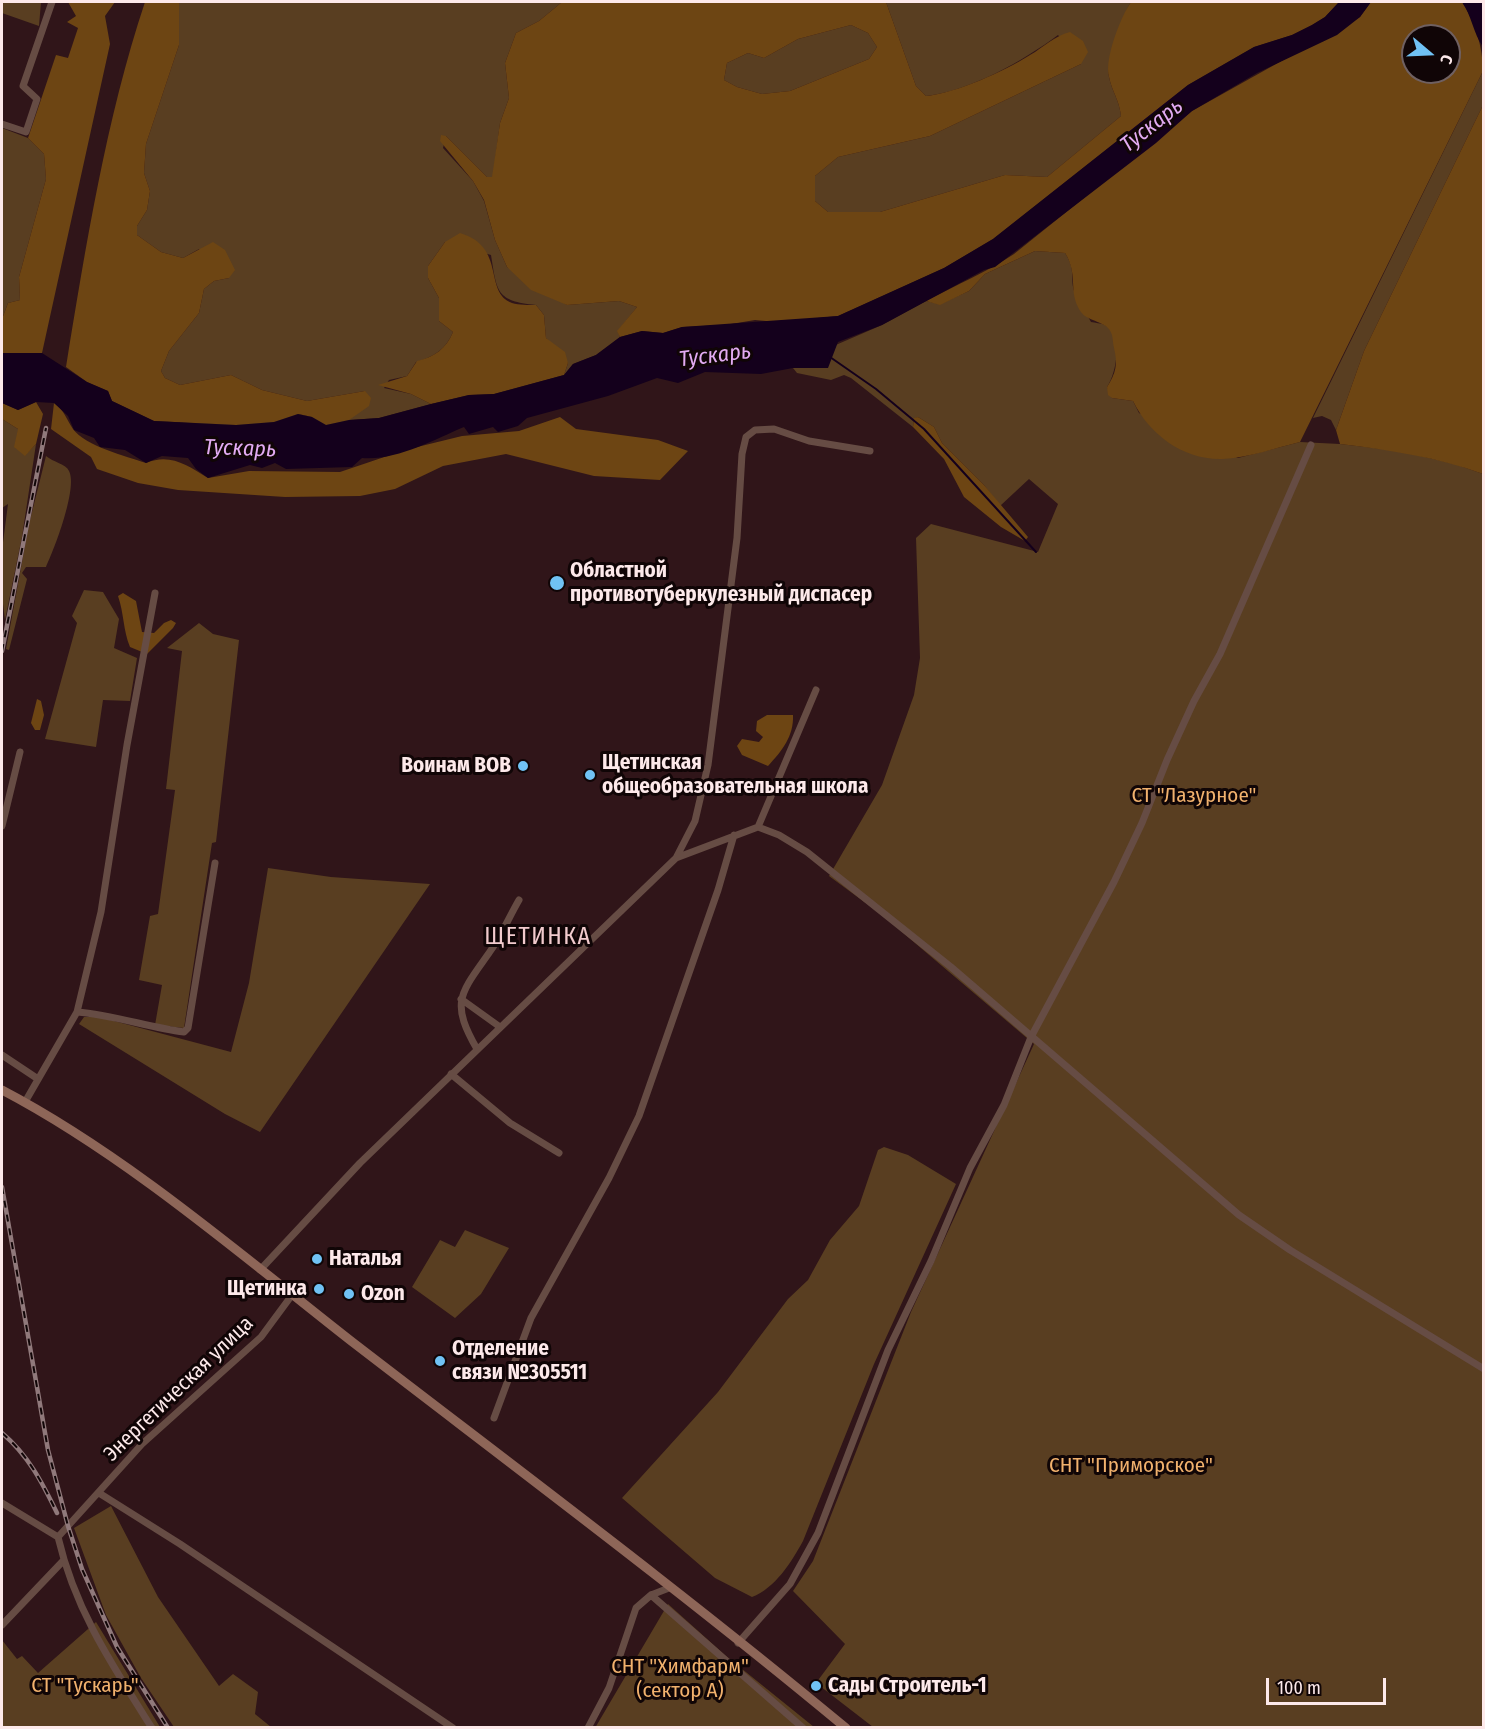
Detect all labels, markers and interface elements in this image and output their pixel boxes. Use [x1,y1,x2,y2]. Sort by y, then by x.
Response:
north arrow [1401,24,1461,84]
text: С [1436,52,1457,66]
water label: Тускарь [1116,93,1188,159]
water label: Тускарь [678,339,752,373]
water label: Тускарь [204,435,276,463]
place label: Областной противотуберкулезный диспасер [570,558,872,608]
marker: Областной противотуберкулезный диспасер [548,574,566,592]
place label: Щетинская общеобразовательная школа [602,750,868,800]
place label: Воинам ВОВ [401,753,511,779]
marker: Воинам ВОВ [516,759,530,773]
marker: Щетинская общеобразовательная школа [583,768,597,782]
park label: СТ "Лазурное" [1132,783,1256,809]
district label: ЩЕТИНКА [484,923,592,951]
place label: Наталья [329,1246,402,1272]
marker: Наталья [310,1252,324,1266]
place label: Щетинка [227,1276,307,1302]
place label: Ozon [361,1281,405,1307]
marker: Щетинка [312,1282,326,1296]
marker: Ozon [342,1287,356,1301]
street label: Энергетическая улица [99,1311,259,1467]
place label: Отделение связи №305511 [452,1336,587,1386]
marker: Отделение связи №305511 [433,1354,447,1368]
park label: СНТ "Приморское" [1049,1453,1213,1479]
park label: СНТ "Химфарм" (сектор А) [611,1654,749,1704]
scale bar [1269,1666,1389,1704]
park label: СТ "Тускарь" [31,1673,139,1699]
place label: Сады Строитель-1 [828,1673,987,1699]
text: 100 m [1277,1677,1321,1699]
marker: Сады Строитель-1 [809,1679,823,1693]

